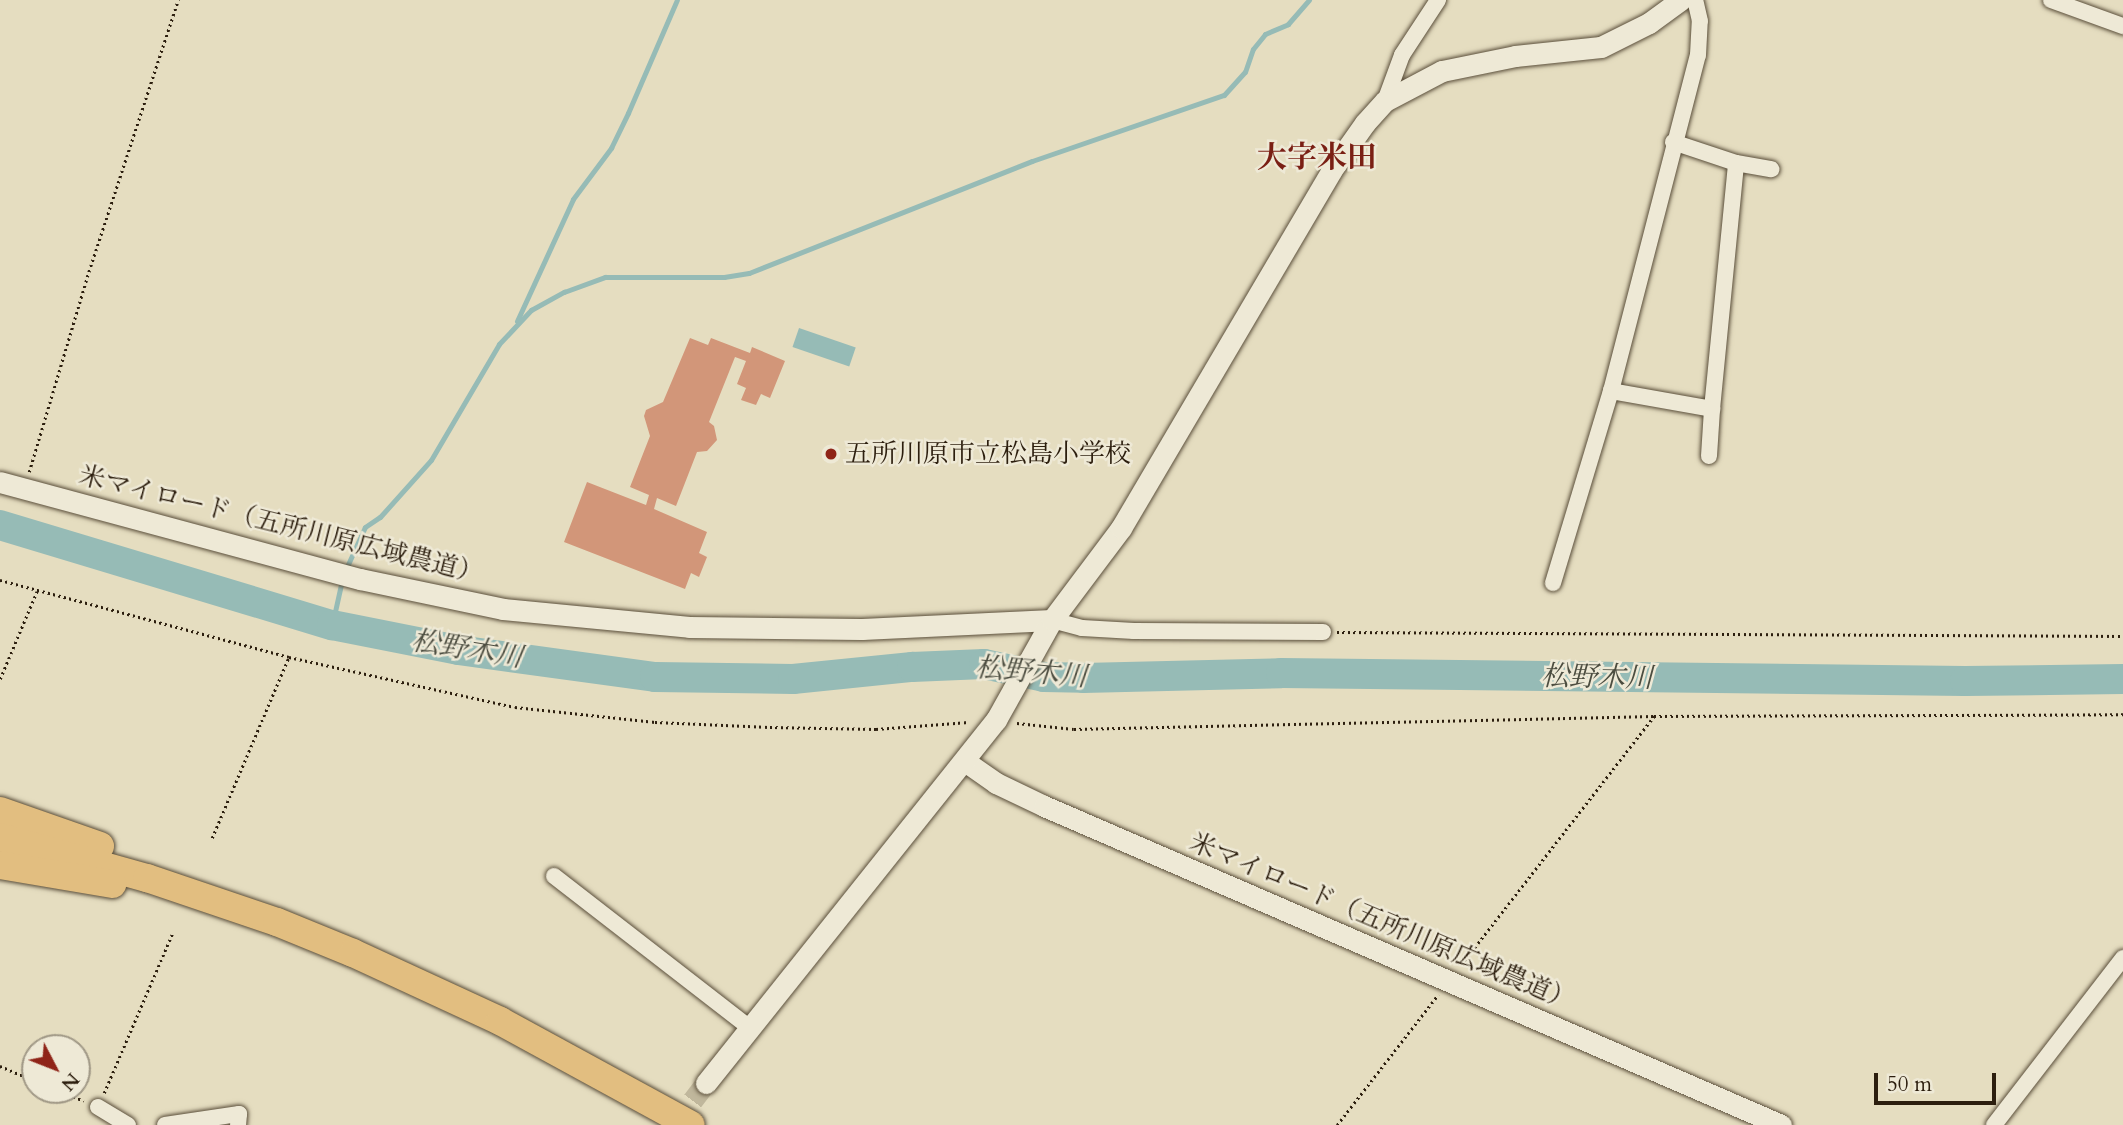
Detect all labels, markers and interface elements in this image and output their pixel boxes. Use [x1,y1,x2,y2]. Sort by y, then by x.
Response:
district label: 大字米田 [1257,140,1377,176]
place label: 五所川原市立松島小学校 [845,438,1131,470]
marker: 五所川原市立松島小学校 [823,446,839,462]
street label: 米マイロード（五所川原広域農道） [75,460,487,590]
water label: 松野木川 [409,624,525,674]
water label: 松野木川 [974,650,1088,694]
water label: 松野木川 [1541,659,1653,695]
street label: 米マイロード（五所川原広域農道） [1184,826,1580,1018]
north arrow [21,1034,91,1104]
scale bar [1878,1058,2000,1102]
text: N [55,1067,85,1097]
text: 50 m [1887,1070,1932,1099]

